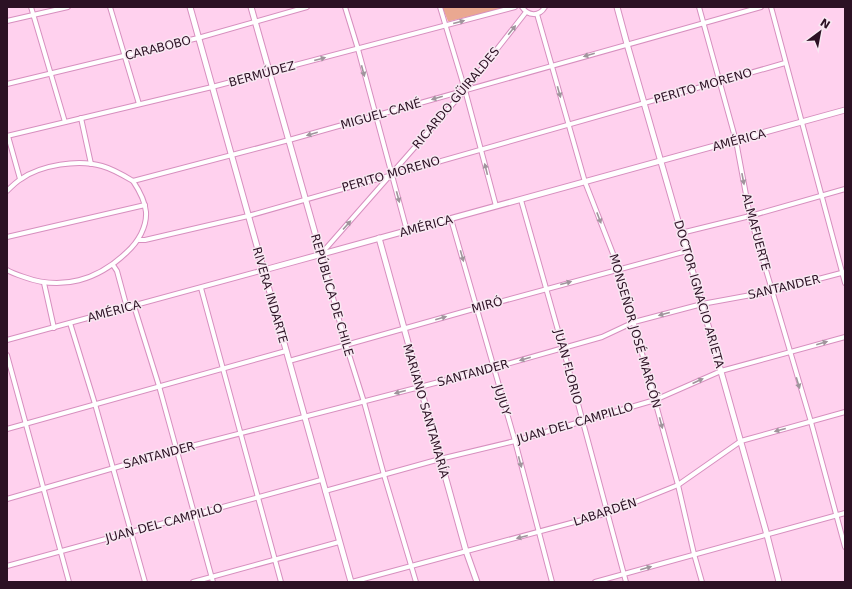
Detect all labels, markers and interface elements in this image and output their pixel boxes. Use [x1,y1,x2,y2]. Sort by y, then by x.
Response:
north arrow [800,12,840,52]
text: N [818,16,832,32]
one-way arrow [453,19,465,25]
one-way arrow [508,24,517,35]
street label: CARABOBO [124,33,192,63]
street label: RICARDO GÜIRALDES [408,43,503,152]
one-way arrow [583,52,595,58]
one-way arrow [314,56,326,62]
street label: BERMÚDEZ [227,57,297,90]
one-way arrow [361,65,367,77]
street label: PERITO MORENO [652,65,754,107]
one-way arrow [556,86,562,98]
street label: MIGUEL CANÉ [339,95,423,132]
one-way arrow [431,95,443,101]
street label: AMÉRICA [711,125,768,154]
one-way arrow [306,131,318,137]
street label: PERITO MORENO [340,153,442,195]
one-way arrow [483,163,489,175]
one-way arrow [741,173,747,186]
one-way arrow [395,191,401,203]
street label: ALMAFUERTE [739,192,773,272]
street label: AMÉRICA [398,211,455,240]
one-way arrow [597,213,603,225]
street label: DOCTOR IGNACIO ARIETA [671,218,727,370]
one-way arrow [342,220,351,230]
street label: REPÚBLICA DE CHILE [308,232,357,358]
street label: RIVERA INDARTE [250,245,290,345]
one-way arrow [459,250,465,262]
street label: MONSEÑOR JOSÉ MARCÓN [606,252,665,410]
street label: SANTANDER [746,272,822,302]
one-way arrow [560,280,572,286]
street label: MIRÓ [470,293,504,316]
street label: AMÉRICA [86,296,143,325]
one-way arrow [658,311,670,317]
one-way arrow [435,315,447,321]
street label: JUAN FLORIO [551,327,585,406]
one-way arrow [816,340,828,346]
street label: MARIANO SANTAMARÍA [400,342,453,481]
one-way arrow [519,356,531,362]
street label: SANTANDER [436,357,510,389]
one-way arrow [795,377,801,389]
one-way arrow [692,378,703,384]
street label: JUJUY [490,382,514,418]
one-way arrow [393,389,405,395]
street label: JUAN DEL CAMPILLO [514,400,635,447]
one-way arrow [658,417,664,429]
one-way arrow [774,428,787,434]
street label: SANTANDER [122,439,196,471]
one-way arrow [517,456,523,468]
street label: LABARDÉN [571,494,638,529]
street label: JUAN DEL CAMPILLO [103,501,224,546]
one-way arrow [516,534,528,540]
one-way arrow [640,565,652,571]

